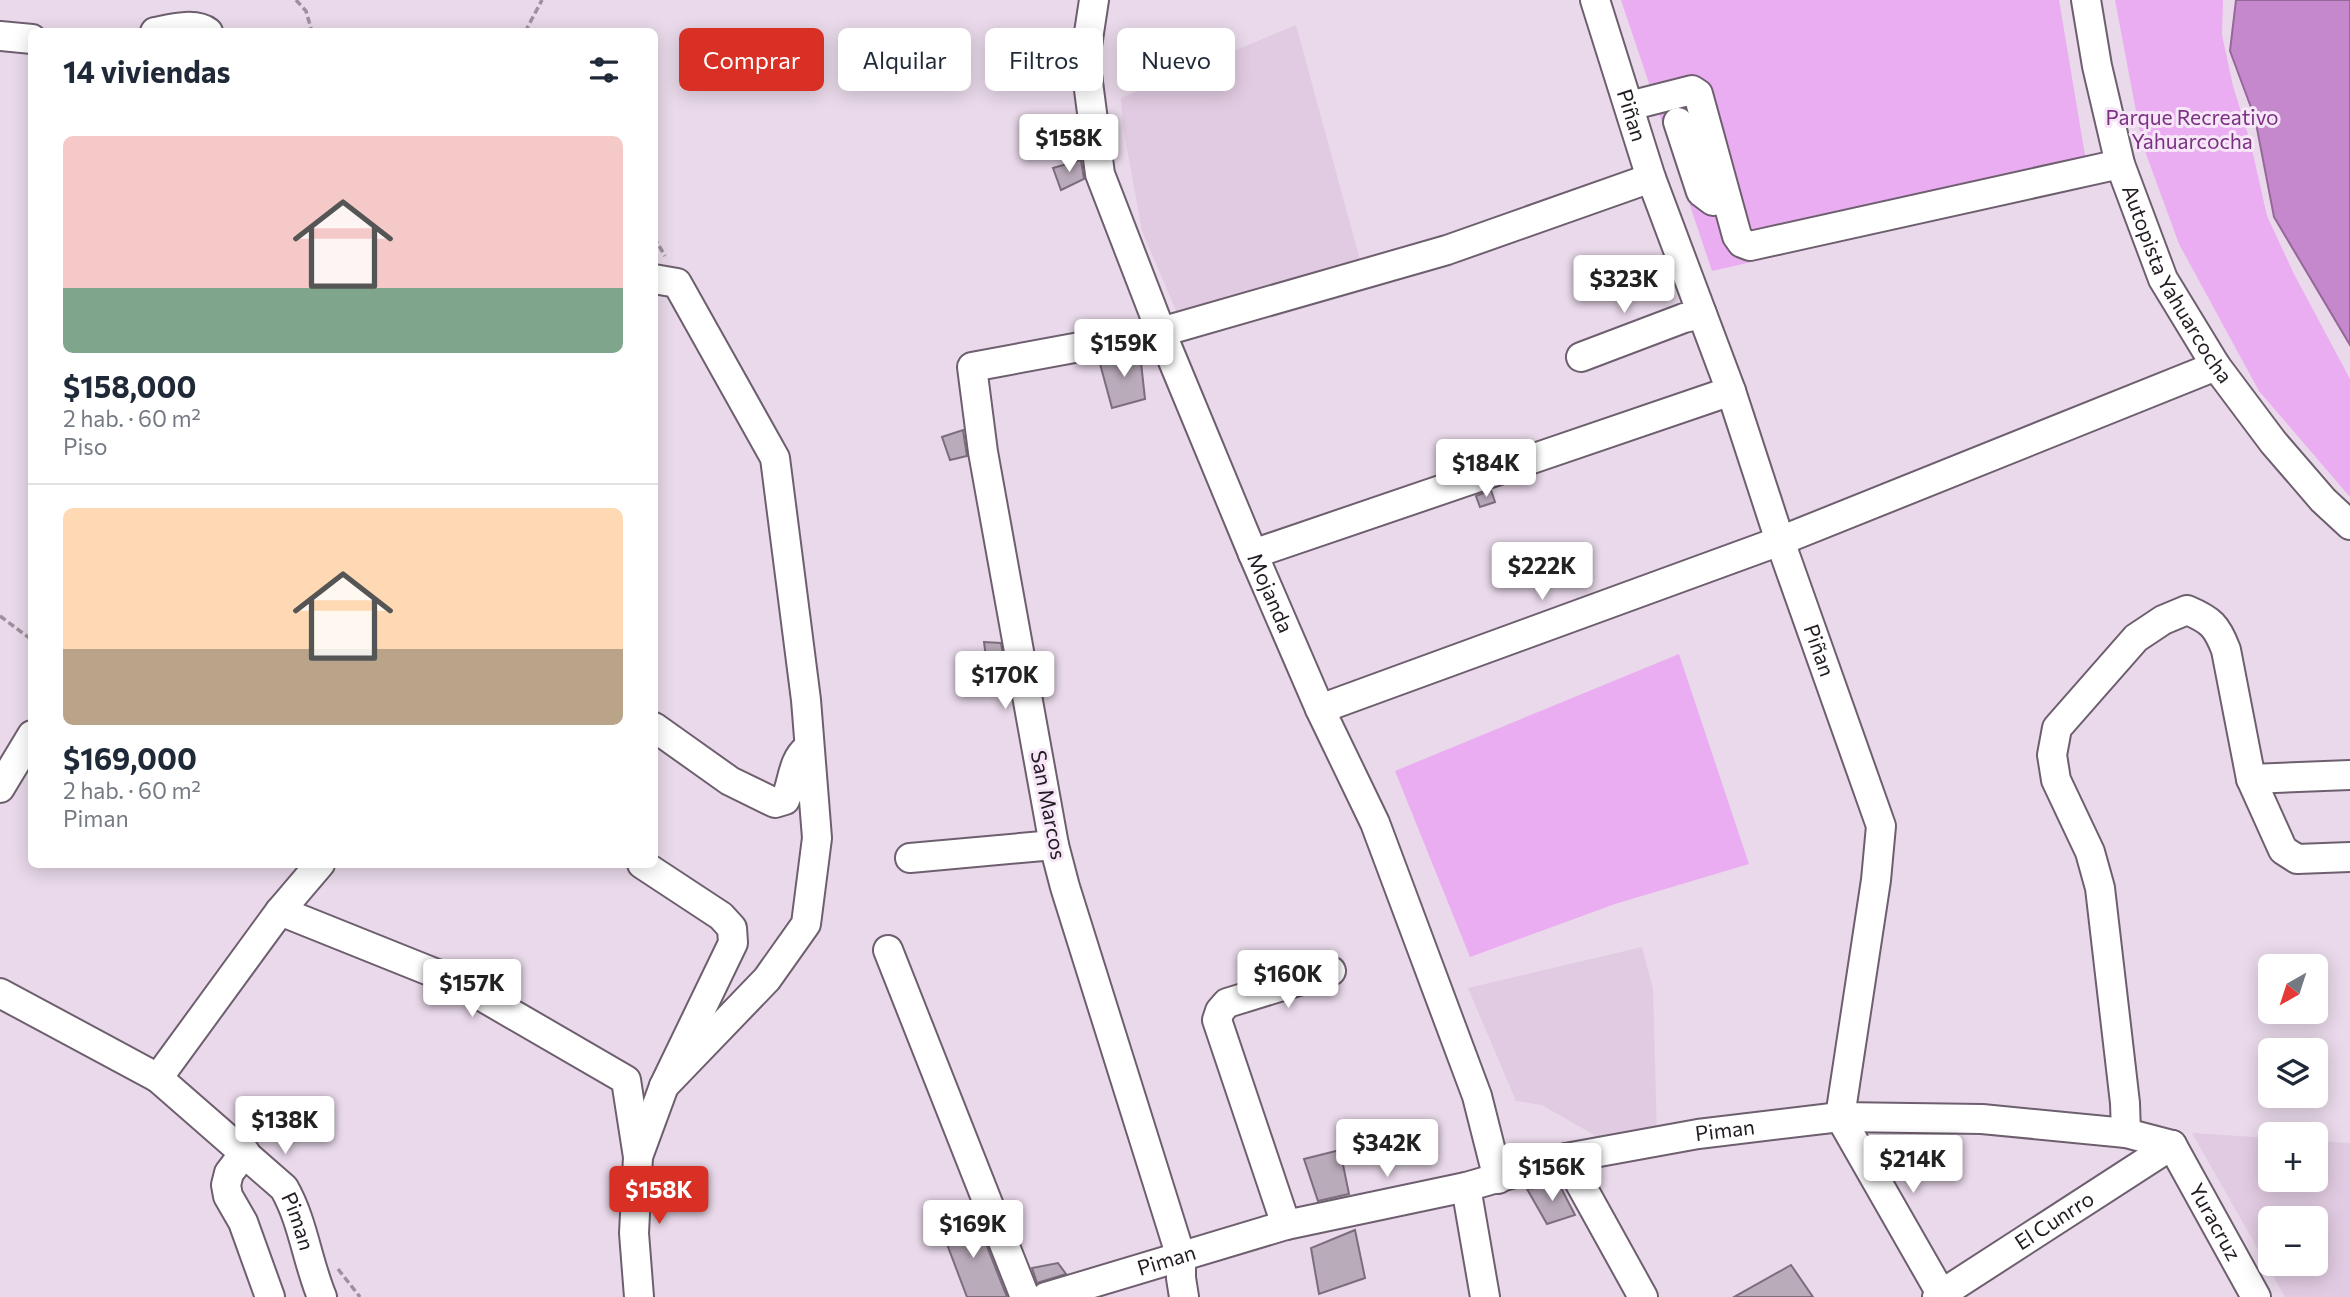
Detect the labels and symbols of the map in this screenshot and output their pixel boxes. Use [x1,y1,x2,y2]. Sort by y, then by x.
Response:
street label: Piñan [1613,86,1653,144]
park label: Parque Recreativo Yahuarcocha [2105,104,2279,153]
pin: $158K [1020,114,1118,174]
street label: Autopista Yahuarcocha [2118,181,2238,388]
pin: $323K [1575,256,1673,315]
pin: $159K [1075,320,1173,379]
pin: $184K [1437,440,1535,499]
pin: $222K [1493,542,1591,602]
street label: Mojanda [1243,549,1299,636]
street label: Piñan [1799,620,1841,679]
pin: $170K [956,652,1054,711]
street label: San Marcos [1027,748,1072,861]
pin: $160K [1239,950,1337,1010]
north arrow [2258,954,2328,1024]
pin: $157K [423,960,521,1019]
pin: $138K [236,1096,334,1156]
street label: Piman [1694,1113,1756,1145]
pin: $342K [1338,1120,1436,1179]
pin: $214K [1864,1136,1962,1195]
pin: $156K [1503,1144,1601,1203]
pin: $158K [610,1166,708,1226]
street label: Yuracruz [2185,1178,2247,1264]
street label: El Cunrro [2010,1185,2098,1254]
street label: Piman [277,1188,320,1253]
pin: $169K [924,1200,1022,1260]
street label: Piman [1134,1239,1199,1280]

